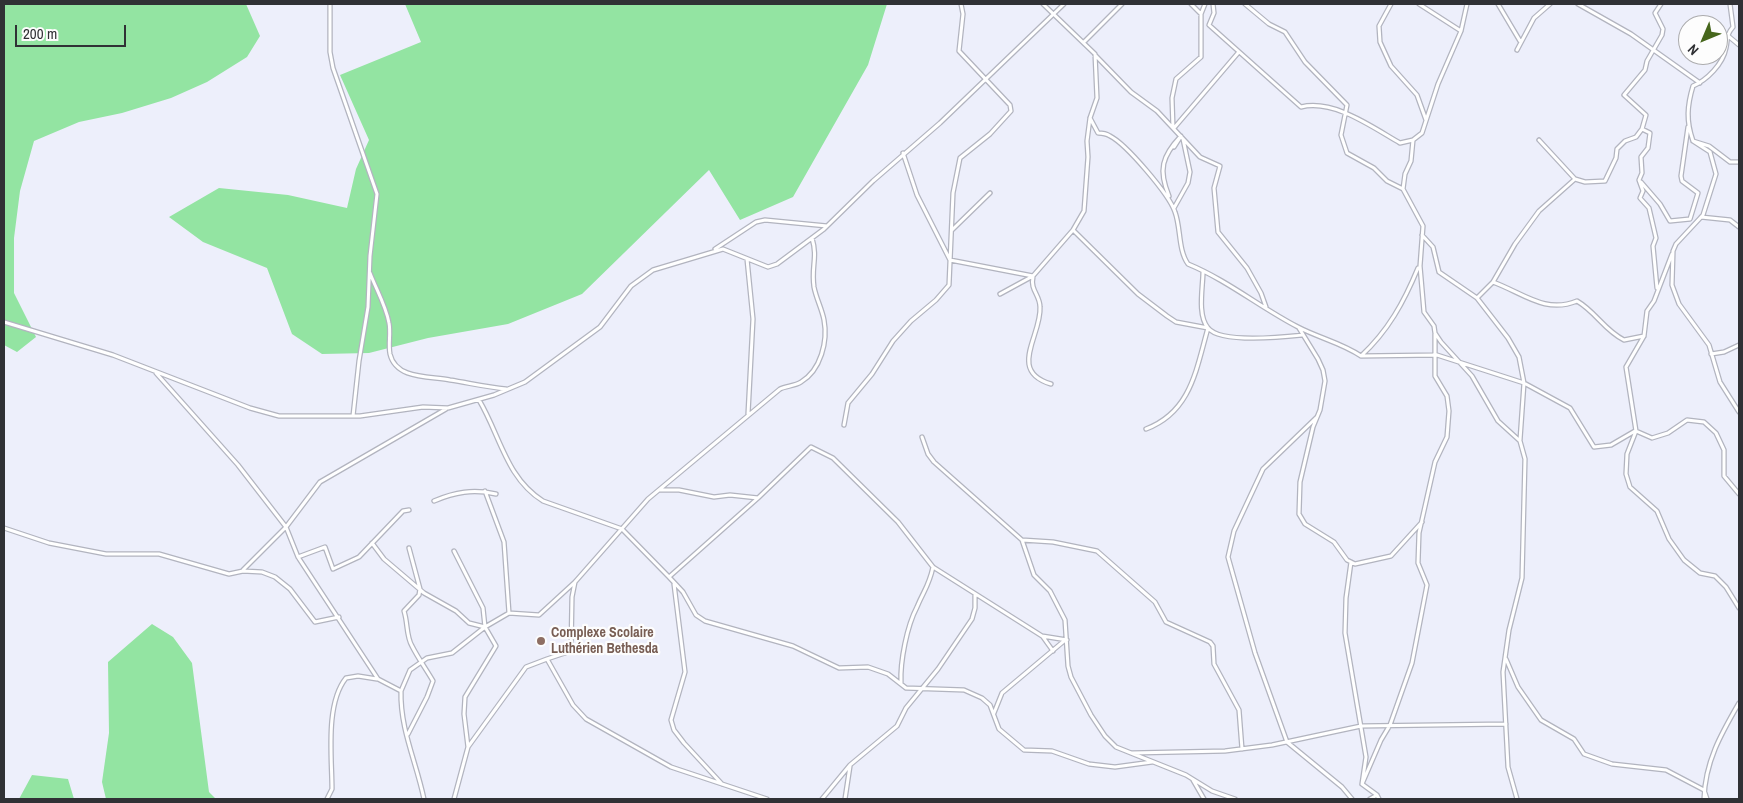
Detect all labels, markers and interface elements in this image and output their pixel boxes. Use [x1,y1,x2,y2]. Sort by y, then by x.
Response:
scale bar [18,15,129,47]
north arrow [1678,15,1728,65]
text: 200 m [23,23,57,44]
text: N [1684,41,1702,59]
place label: Complexe Scolaire Luthérien Bethesda [551,625,658,658]
marker: Complexe Scolaire Luthérien Bethesda [535,635,547,647]

